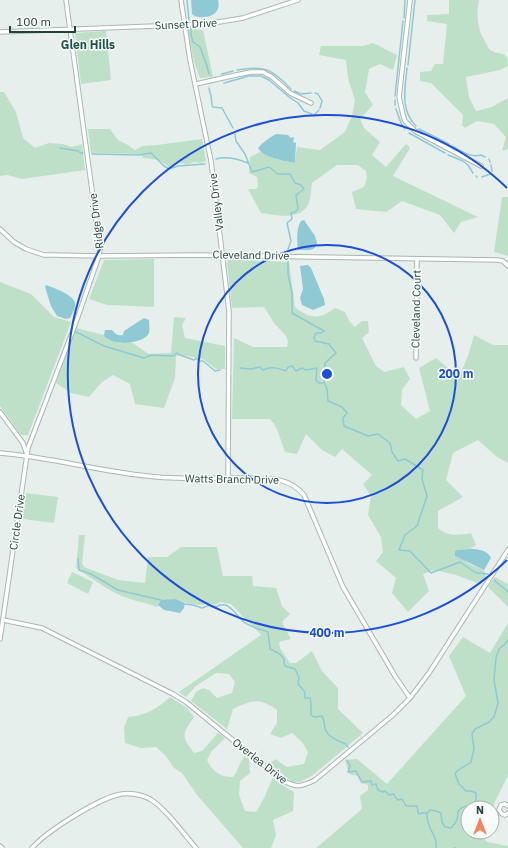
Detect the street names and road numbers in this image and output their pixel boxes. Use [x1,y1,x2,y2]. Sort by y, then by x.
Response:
street label: Sunset Drive [155,15,217,33]
street label: Valley Drive [206,172,226,232]
street label: Ridge Drive [86,192,106,250]
street label: Cleveland Drive [213,247,289,263]
street label: Cleveland Court [408,270,424,348]
street label: Watts Branch Drive [185,471,279,487]
street label: Circle Drive [6,493,28,551]
street label: Overlea Drive [230,735,290,787]

